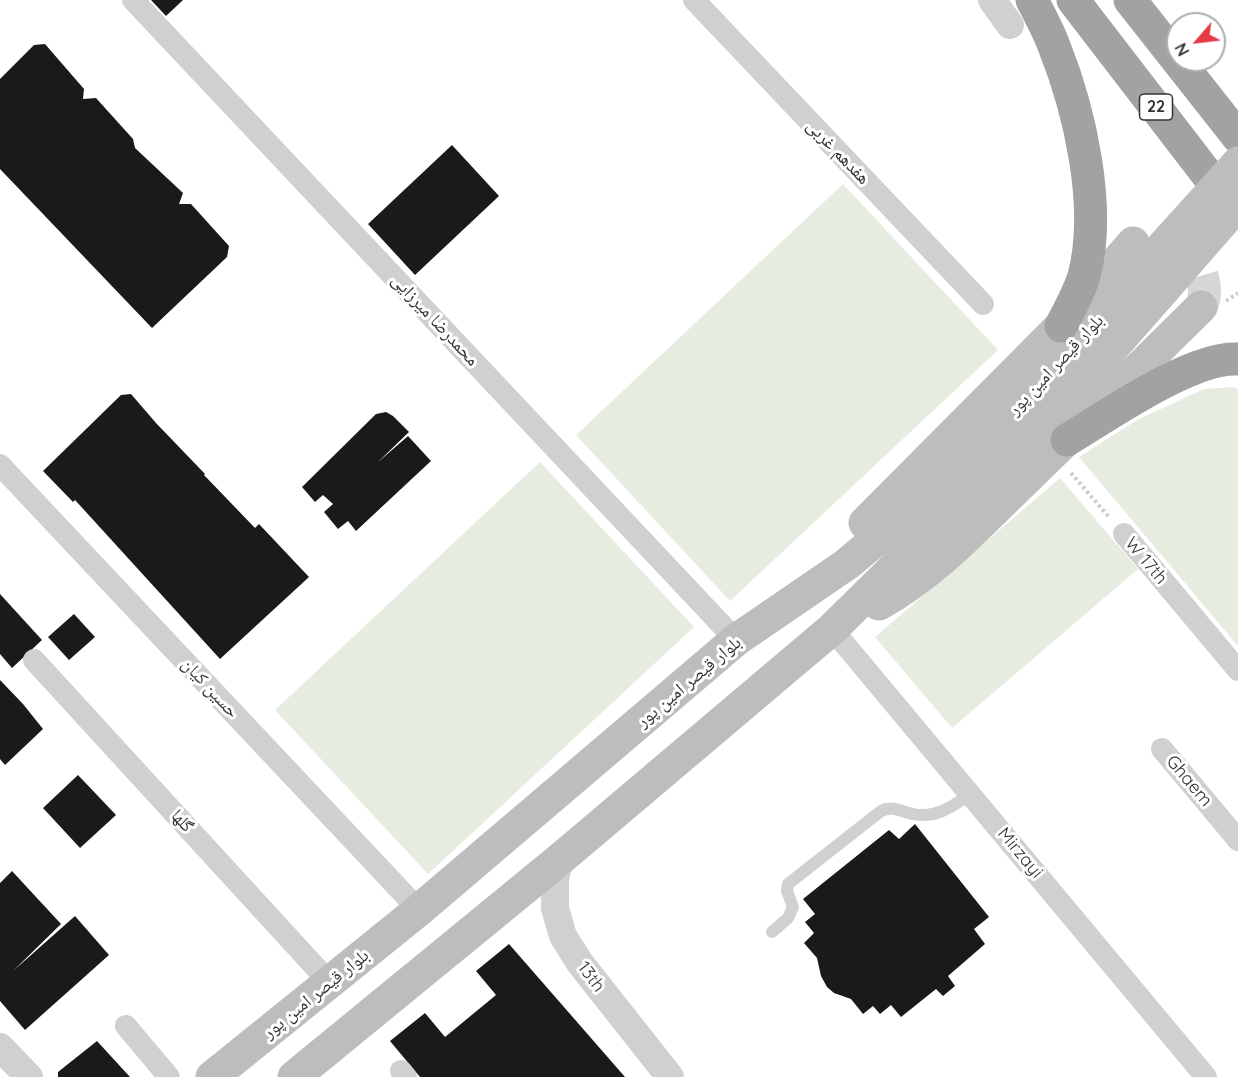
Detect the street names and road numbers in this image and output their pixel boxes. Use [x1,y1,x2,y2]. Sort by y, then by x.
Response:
road number: 22 [1140,94,1172,120]
street label: هفدهم غربی [802,115,874,189]
street label: محمدرضا میرزایی [387,269,483,371]
street label: بلوار قیصر امین پور [1004,310,1108,420]
street label: W 17th [1120,533,1172,589]
street label: بلوار قیصر امین پور [632,632,746,732]
street label: حسین کیان [177,653,243,723]
street label: Ghaem [1161,751,1217,811]
street label: گلها [166,805,198,837]
street label: Mirzayi [993,823,1047,883]
street label: بلوار قیصر امین پور [259,945,373,1043]
street label: 13th [573,958,609,996]

